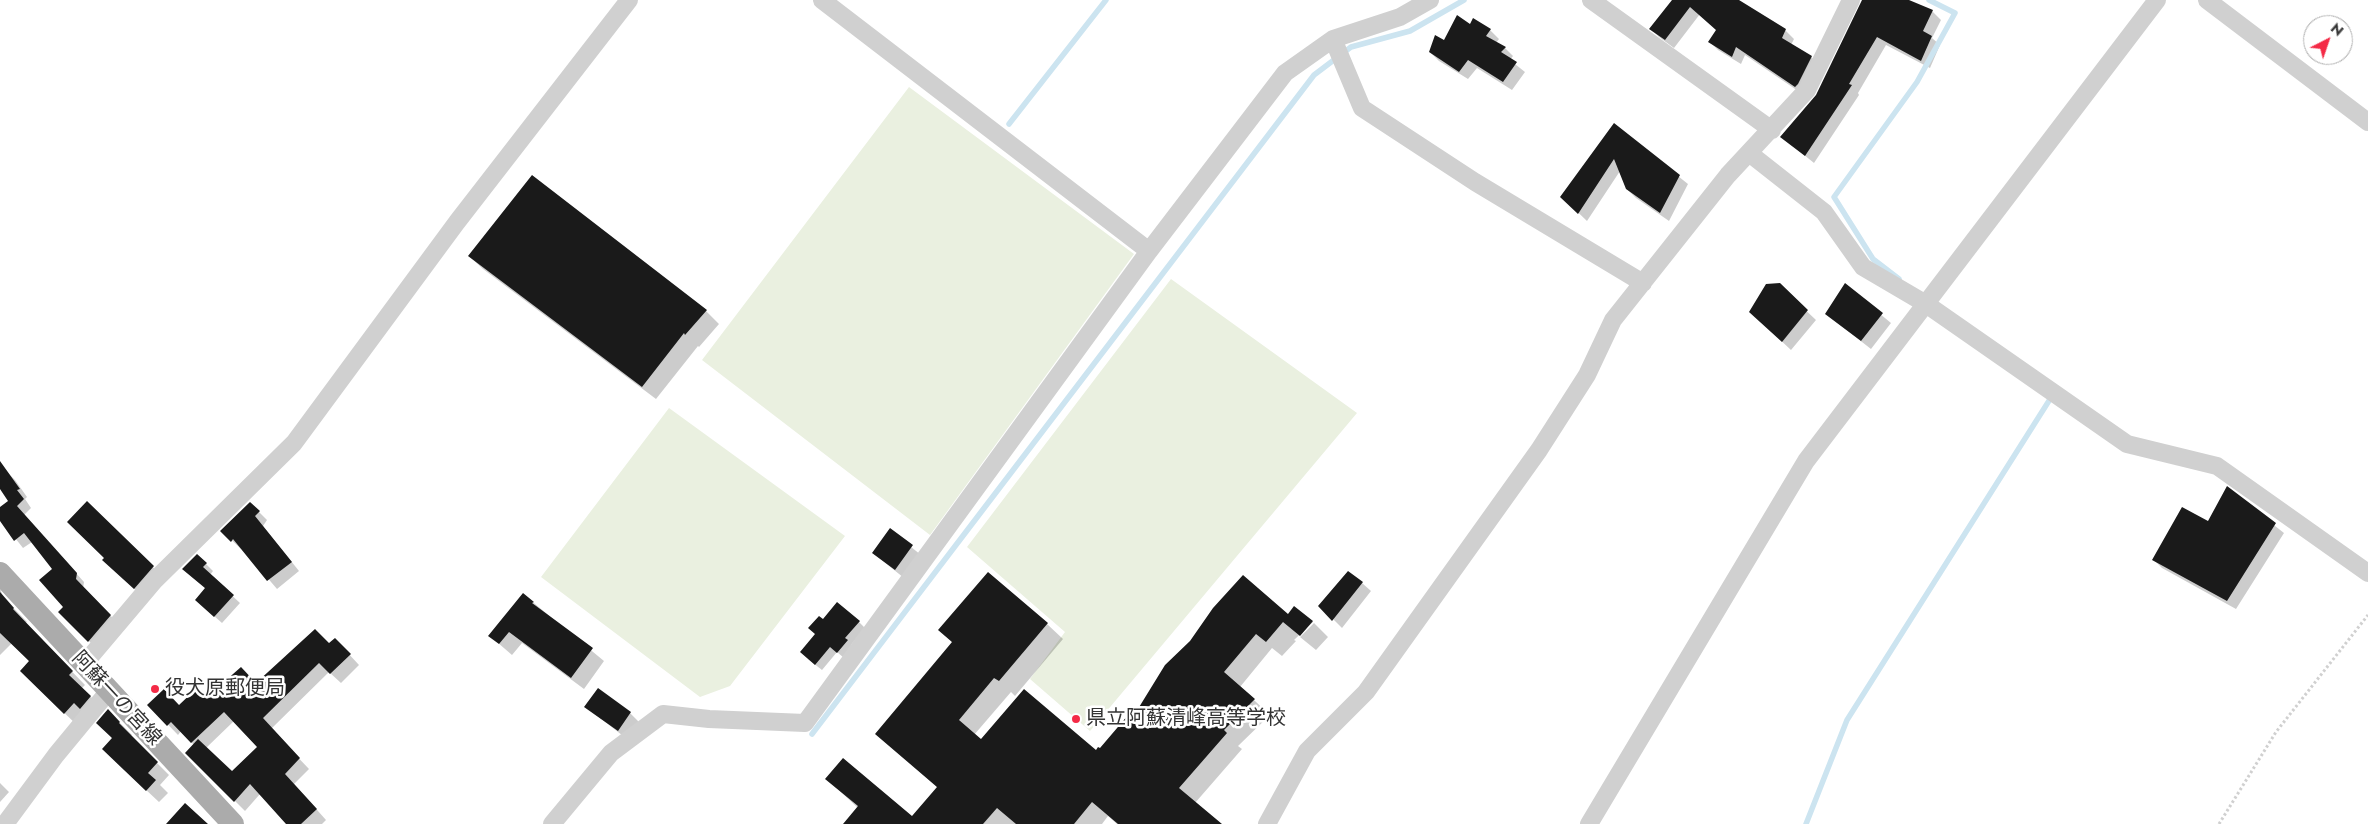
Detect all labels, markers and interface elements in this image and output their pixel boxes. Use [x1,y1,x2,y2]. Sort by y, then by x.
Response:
north arrow [2303,15,2353,65]
text: N [2326,18,2348,41]
street label: 阿蘇一の宮線 [66,647,166,751]
place label: 役犬原郵便局 [165,677,285,701]
marker: 役犬原郵便局 [149,683,161,695]
place label: 県立阿蘇清峰高等学校 [1086,707,1286,731]
marker: 県立阿蘇清峰高等学校 [1070,713,1082,725]

